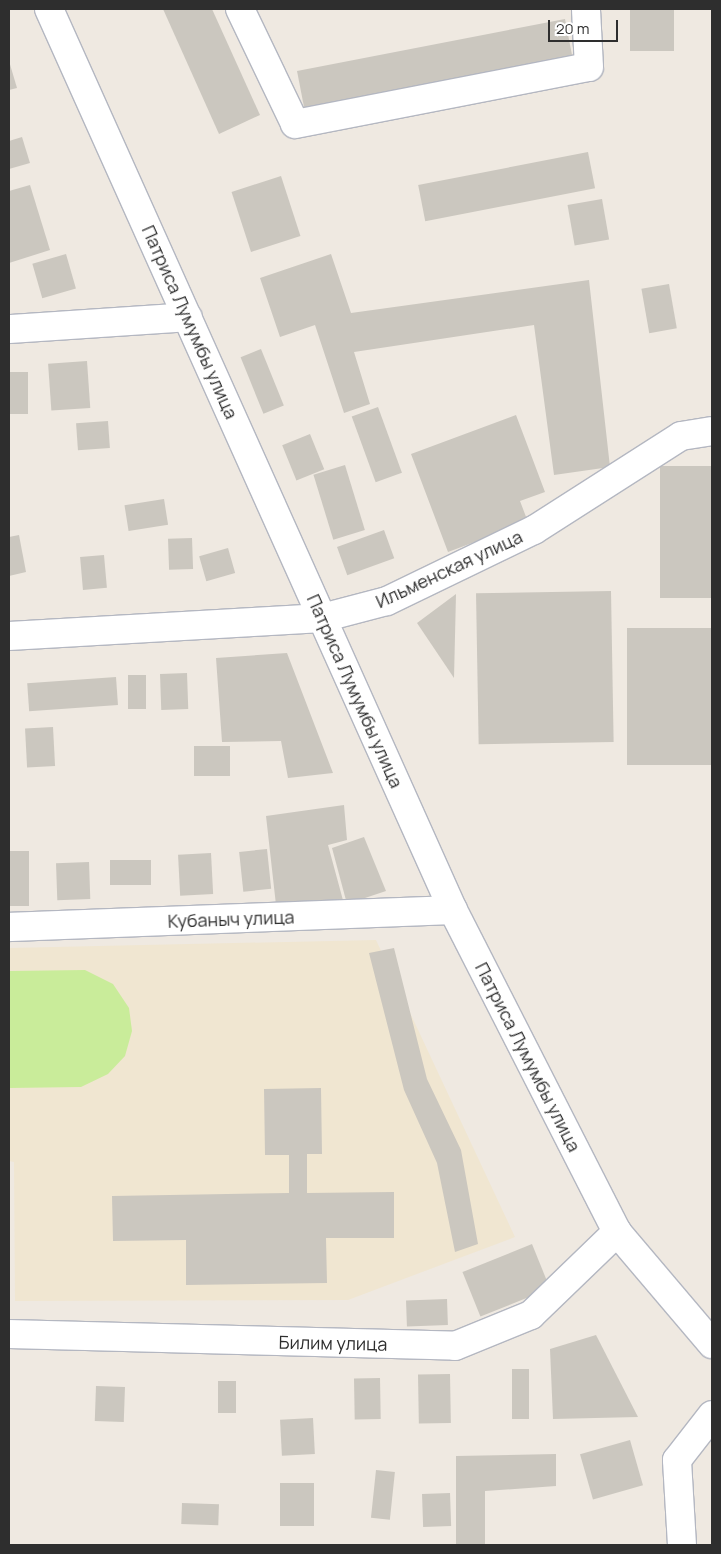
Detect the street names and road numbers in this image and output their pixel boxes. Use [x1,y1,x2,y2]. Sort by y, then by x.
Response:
street label: Патриса Лумумбы улица [138,222,242,422]
street label: Ильменская улица [372,526,526,612]
street label: Патриса Лумумбы улица [303,591,407,791]
street label: Кубаныч улица [167,906,295,932]
street label: Патриса Лумумбы улица [471,959,585,1155]
street label: Билим улица [279,1331,387,1355]

